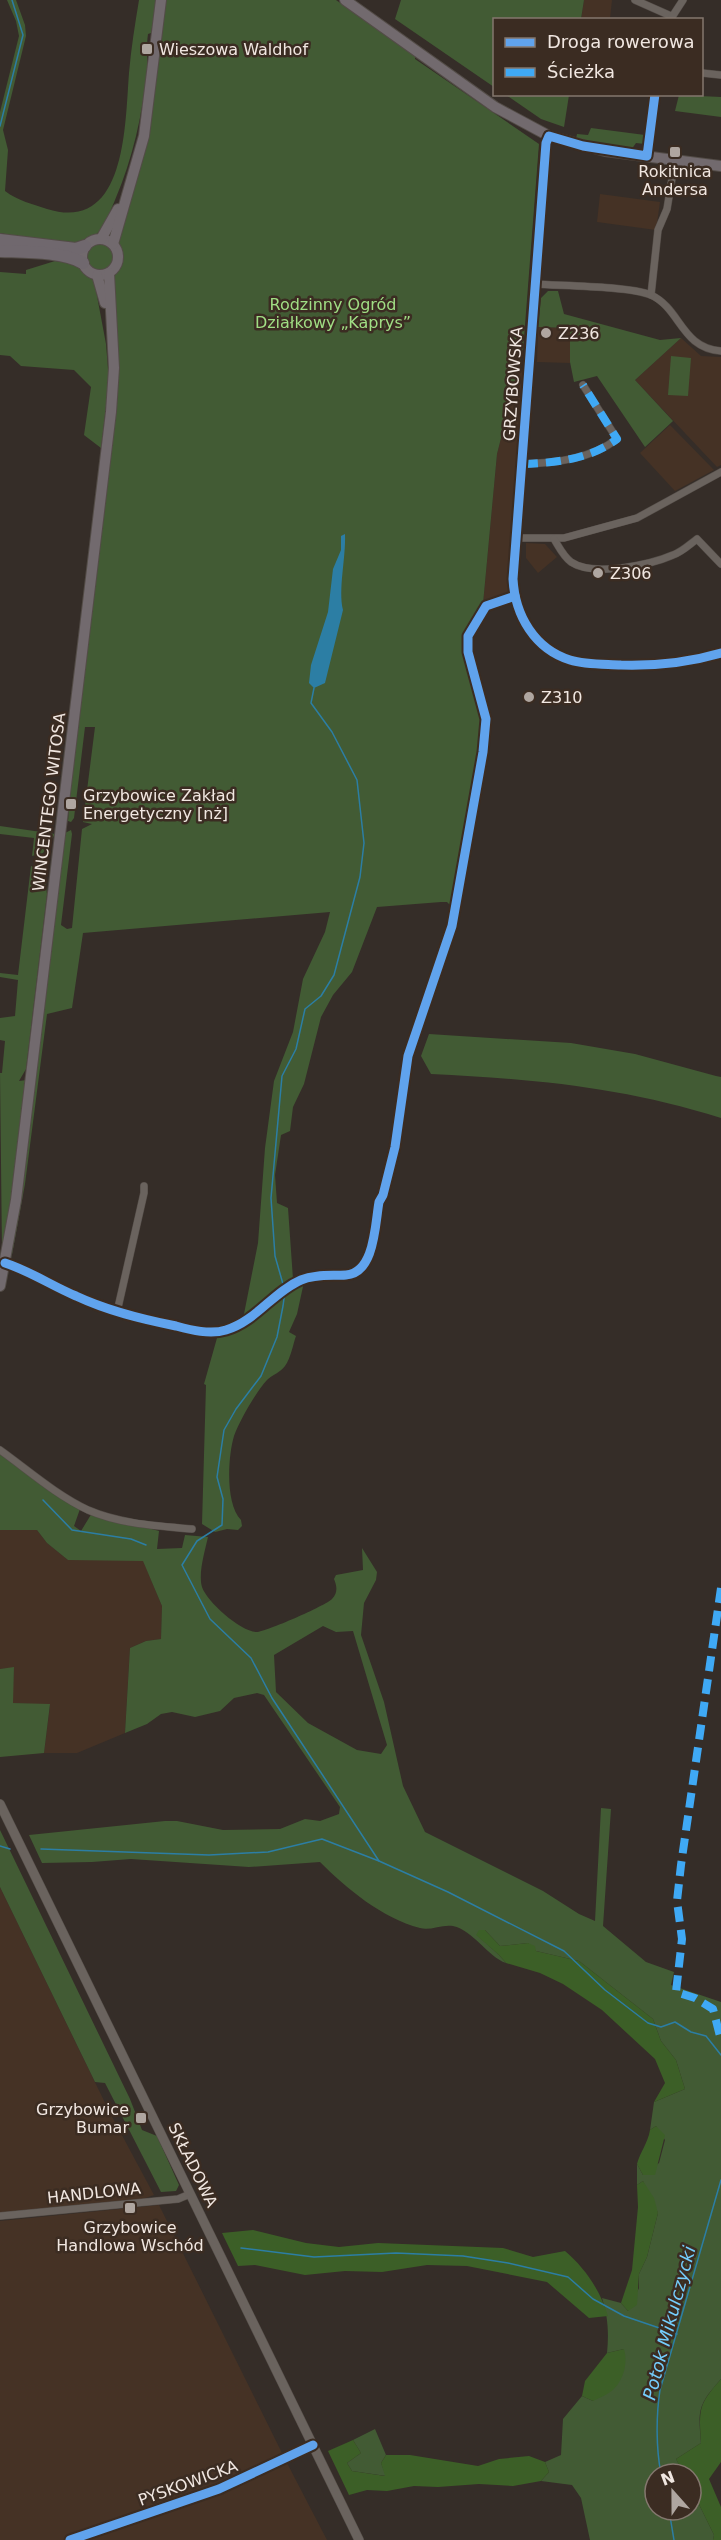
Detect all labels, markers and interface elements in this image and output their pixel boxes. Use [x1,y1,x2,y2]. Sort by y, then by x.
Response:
legend [493,18,703,96]
text: Droga rowerowa [547,31,695,52]
place label: Wieszowa Waldhof [159,40,308,59]
marker: Wieszowa Waldhof [140,42,154,56]
text: Ścieżka [547,61,615,82]
marker: Rokitnica Andersa [668,145,682,159]
place label: Rokitnica Andersa [638,162,712,199]
park label: Rodzinny Ogród Działkowy „Kaprys” [255,295,411,332]
place label: Z236 [558,324,600,343]
street label: GRZYBOWSKA [500,326,526,442]
marker: Z236 [539,326,553,340]
place label: Z306 [610,564,652,583]
marker: Z306 [591,566,605,580]
place label: Z310 [541,688,583,707]
marker: Z310 [522,690,536,704]
street label: WINCENTEGO WITOSA [29,711,69,893]
place label: Grzybowice Zakład Energetyczny [nż] [83,786,236,823]
marker: Grzybowice Zakład Energetyczny [nż] [64,797,78,811]
place label: Grzybowice Bumar [36,2100,129,2137]
marker: Grzybowice Bumar [134,2111,148,2125]
street label: SKŁADOWA [164,2120,222,2210]
street label: HANDLOWA [46,2179,142,2207]
marker: Grzybowice Handlowa Wschód [123,2201,137,2215]
place label: Grzybowice Handlowa Wschód [56,2218,204,2255]
water label: Potok Mikulczycki [638,2244,700,2402]
street label: PYSKOWICKA [136,2456,240,2510]
north arrow [643,2462,703,2522]
text: N [658,2467,677,2490]

